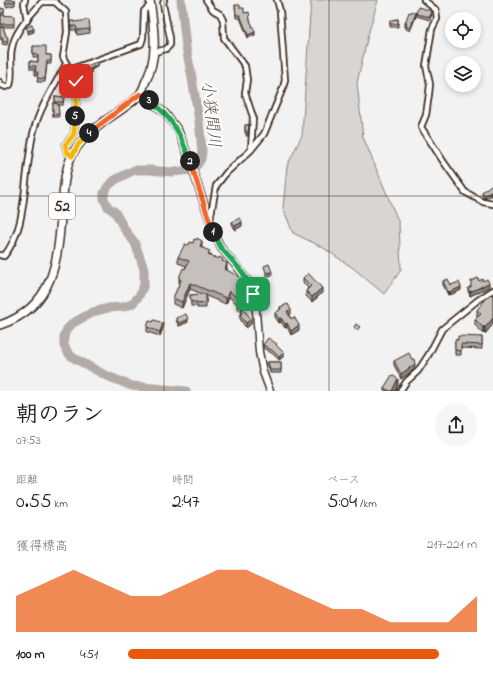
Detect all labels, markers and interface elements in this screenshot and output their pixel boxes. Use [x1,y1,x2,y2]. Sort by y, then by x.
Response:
map controls [445,12,481,92]
button: locate [445,12,481,48]
button: layers [445,56,481,92]
pin [59,64,93,98]
icon: check [65,70,87,92]
water label: 小狭間川 [194,79,227,149]
pin: 3 [139,90,159,110]
text: 3 [147,92,151,108]
pin: 5 [65,106,85,126]
text: 5 [72,108,78,124]
pin: 4 [79,123,99,143]
text: 4 [87,125,91,141]
pin: 2 [180,151,200,171]
text: 2 [187,153,193,169]
road number: 52 [49,193,75,219]
pin: 1 [203,222,223,242]
text: 1 [211,224,215,240]
pin [236,277,270,311]
icon: arrive [242,283,264,305]
text: 朝のラン [16,400,104,432]
button: share [435,404,477,446]
text: 07:53 [16,431,41,450]
text: 距離 [16,472,38,488]
text: 時間 [172,472,194,488]
text: ペース [327,472,360,488]
text: 0.55 [16,488,52,517]
text: 2:47 [172,488,200,517]
text: 5:04 [327,488,357,517]
text: km [52,496,68,512]
text: /km [357,496,377,512]
text: 217–221 m [427,535,477,554]
text: 獲得標高 [16,537,68,556]
text: 100 m [16,645,45,664]
text: 4:51 [80,645,98,664]

